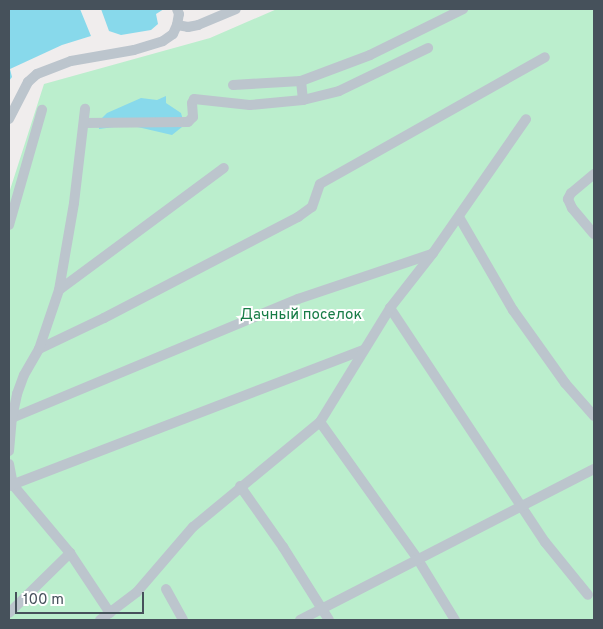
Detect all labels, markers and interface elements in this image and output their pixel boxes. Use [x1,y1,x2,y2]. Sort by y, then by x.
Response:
park label: Дачный поселок [240,307,362,325]
scale bar [18,582,146,614]
text: 100 m [23,591,64,610]

